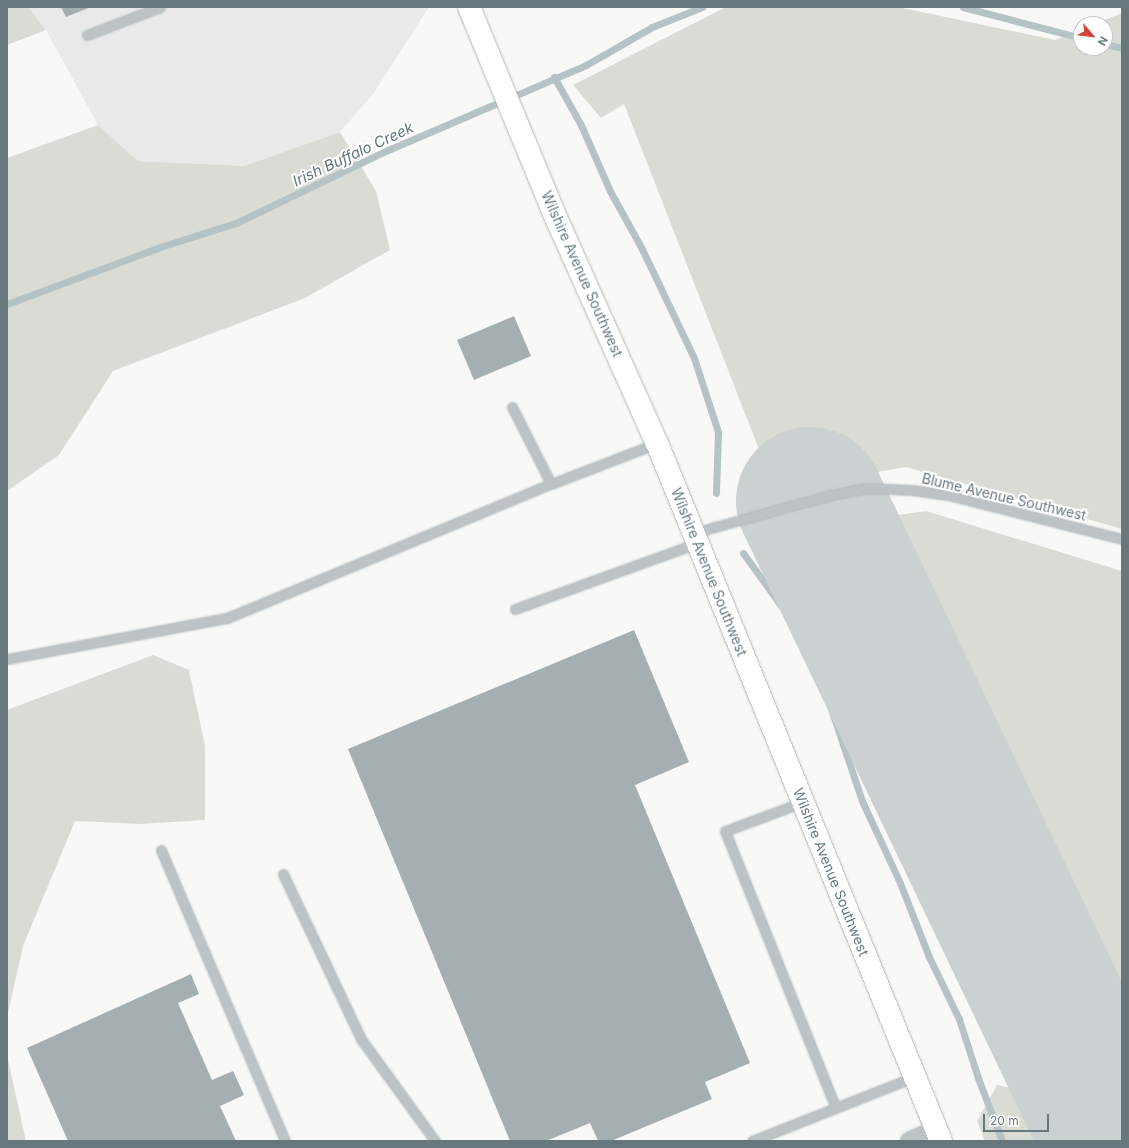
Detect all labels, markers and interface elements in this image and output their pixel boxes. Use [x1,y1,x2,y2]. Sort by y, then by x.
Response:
north arrow [1073,16,1113,56]
text: N [1095,34,1111,48]
water label: Irish Buffalo Creek [290,118,416,190]
street label: Wilshire Avenue Southwest [538,188,626,360]
street label: Blume Avenue Southwest [920,470,1088,524]
street label: Wilshire Avenue Southwest [668,486,750,658]
street label: Wilshire Avenue Southwest [790,786,872,958]
scale bar [985,1106,1051,1132]
text: 20 m [990,1113,1019,1128]

